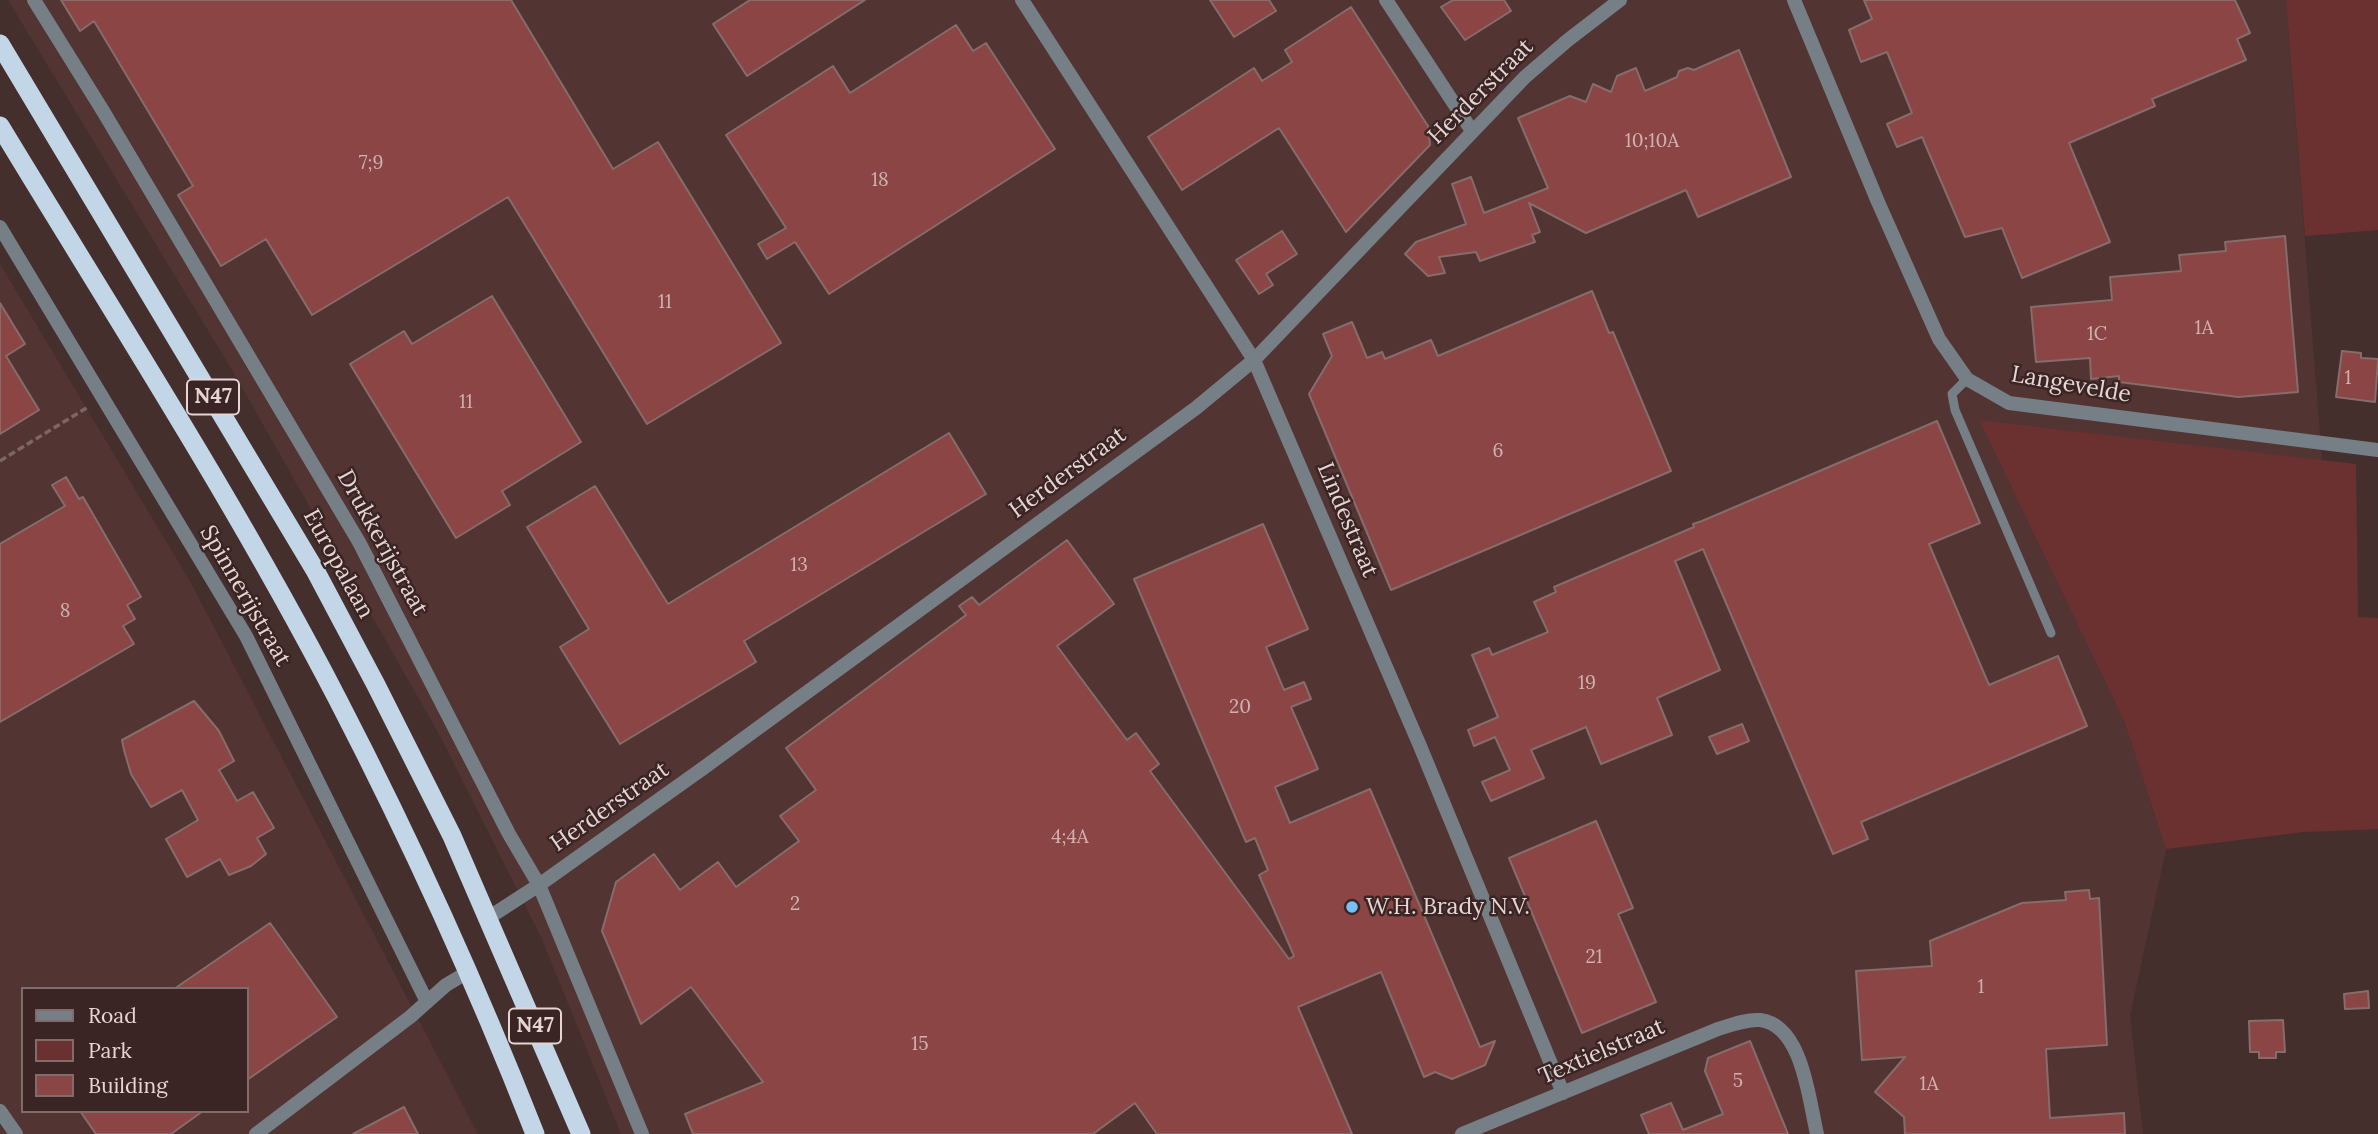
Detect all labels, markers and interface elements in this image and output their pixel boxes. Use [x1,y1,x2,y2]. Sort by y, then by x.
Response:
street label: Herderstraat [1423,34,1539,150]
house number: 10;10A [1625,131,1679,153]
house number: 7;9 [359,153,383,175]
house number: 18 [871,170,889,192]
house number: 11 [658,292,672,314]
house number: 1A [2194,318,2214,340]
house number: 1C [2087,324,2107,346]
street label: Langevelde [2009,361,2133,409]
house number: 1 [2345,368,2351,390]
road number: N47 [187,380,239,414]
house number: 11 [459,392,473,414]
street label: Herderstraat [1004,421,1132,525]
house number: 6 [1493,441,1503,463]
street label: Lindestraat [1311,459,1383,581]
street label: Drukkerijstraat [331,465,433,621]
street label: Europalaan [297,505,379,623]
street label: Spinnerijstraat [194,521,296,671]
house number: 13 [790,555,808,577]
house number: 8 [60,601,70,623]
house number: 19 [1578,673,1596,695]
house number: 20 [1229,697,1251,719]
street label: Herderstraat [546,756,674,858]
house number: 4;4A [1051,827,1089,849]
place label: W.H. Brady N.V. [1366,893,1530,921]
house number: 2 [790,894,800,916]
marker: W.H. Brady N.V. [1344,899,1360,915]
house number: 21 [1585,947,1603,969]
house number: 1 [1978,977,1984,999]
legend [21,987,248,1113]
text: Road [88,1002,137,1029]
road number: N47 [509,1009,561,1044]
street label: Textielstraat [1535,1013,1669,1091]
house number: 15 [911,1034,929,1056]
text: Park [88,1037,132,1064]
house number: 5 [1733,1071,1743,1093]
text: Building [88,1072,168,1099]
house number: 1A [1919,1074,1939,1096]

